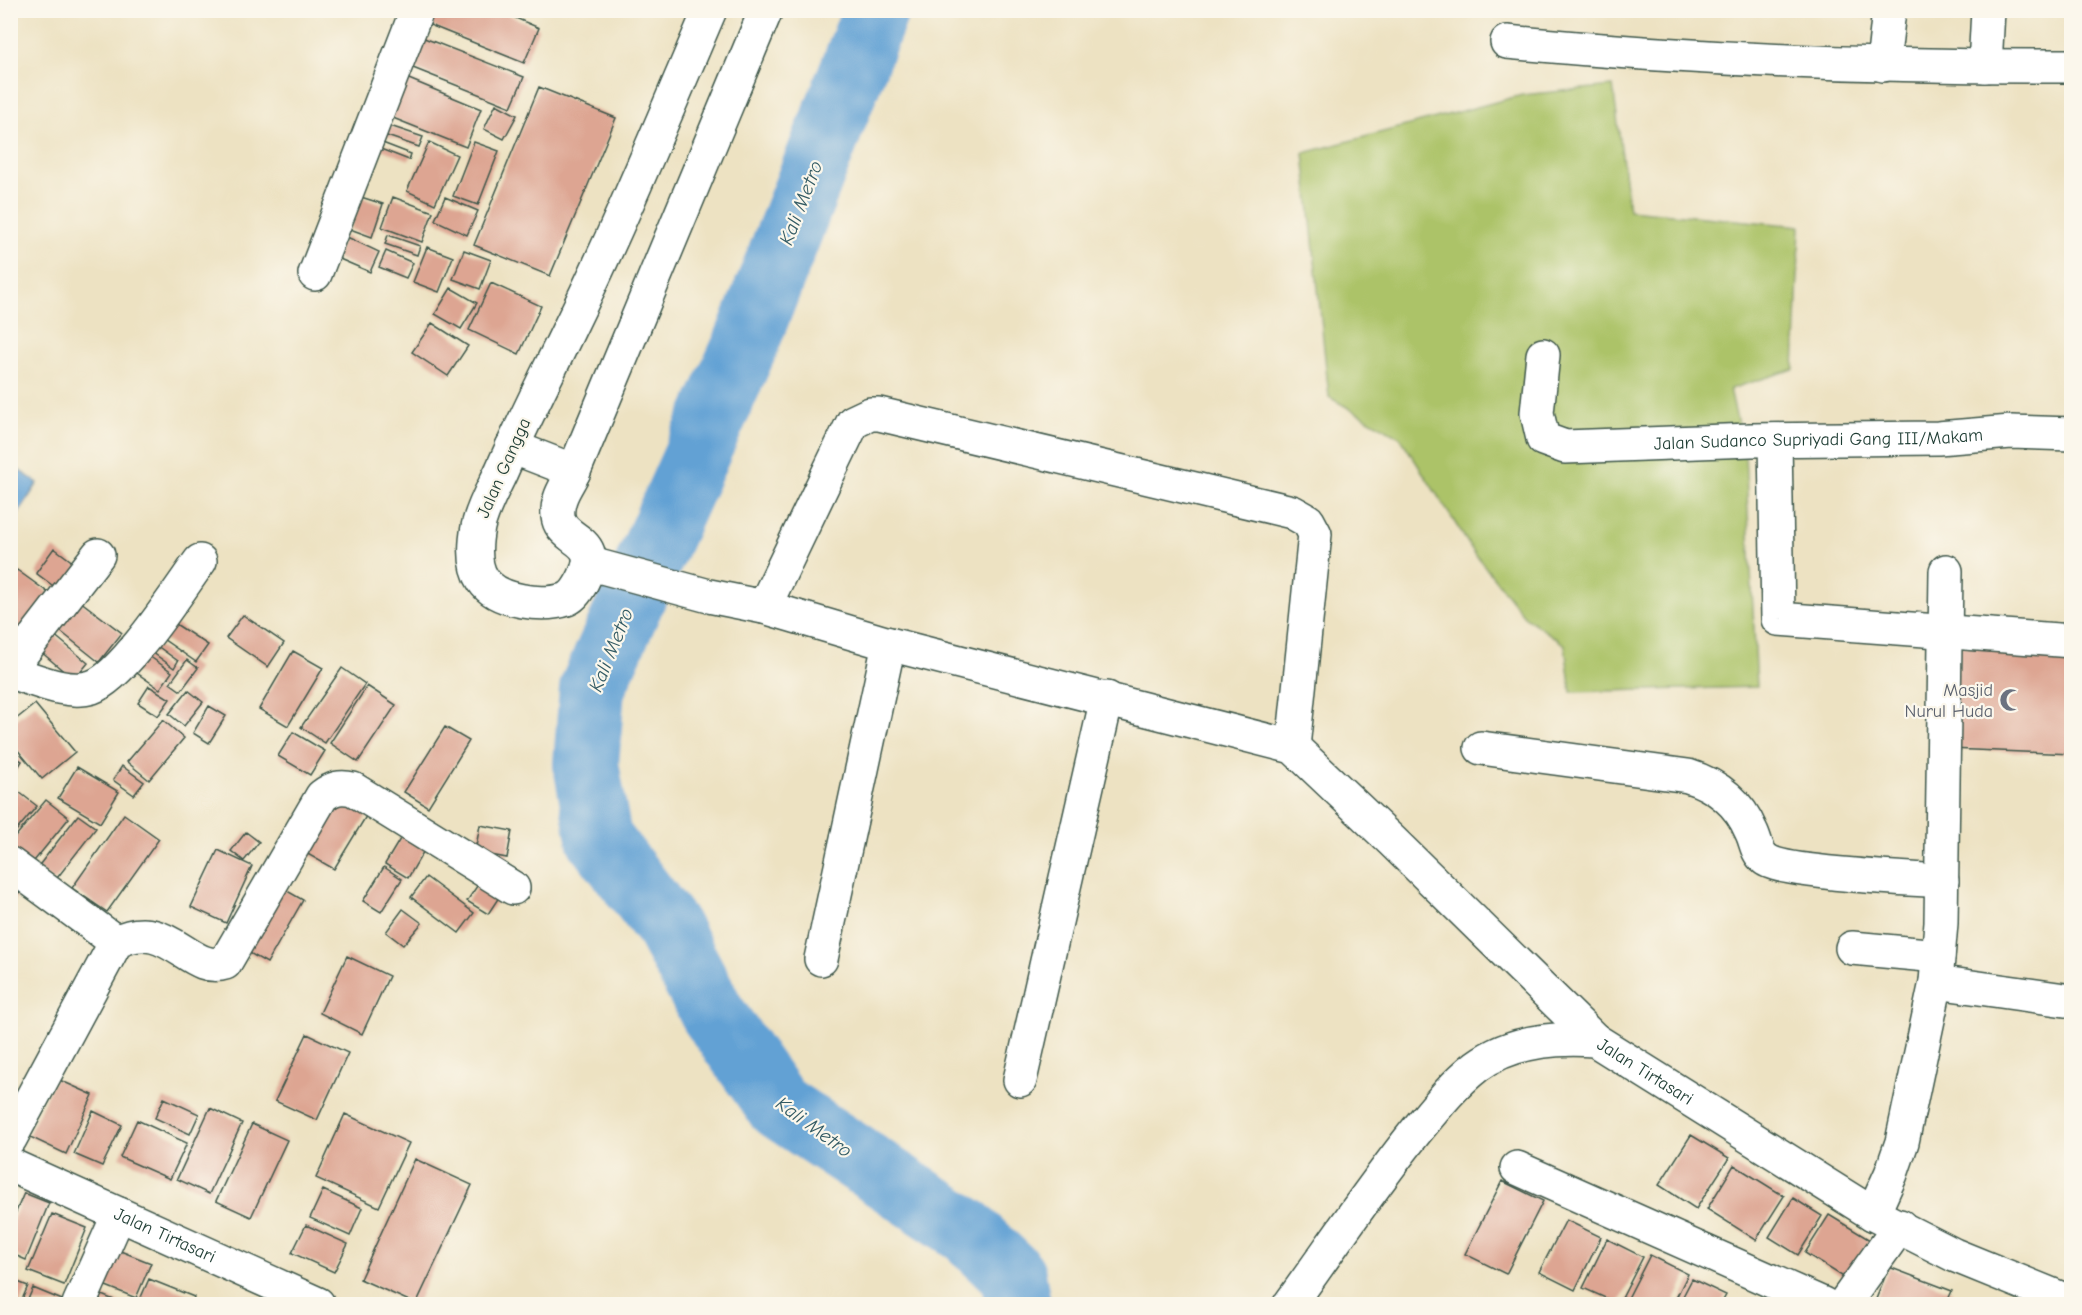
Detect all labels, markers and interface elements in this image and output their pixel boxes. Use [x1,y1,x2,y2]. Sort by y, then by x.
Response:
water label: Kali Metro [774,158,828,248]
street label: Jalan Gangga [473,415,535,521]
street label: Jalan Sudanco Supriyadi Gang III/Makam [1653,424,1984,454]
water label: Kali Metro [584,605,638,695]
place label: Masjid Nurul Huda [1905,680,1993,722]
mosque icon: Masjid Nurul Huda [1998,687,2024,713]
street label: Jalan Tirtasari [1593,1034,1697,1109]
water label: Kali Metro [772,1092,856,1162]
street label: Jalan Tirtasari [111,1203,219,1267]

